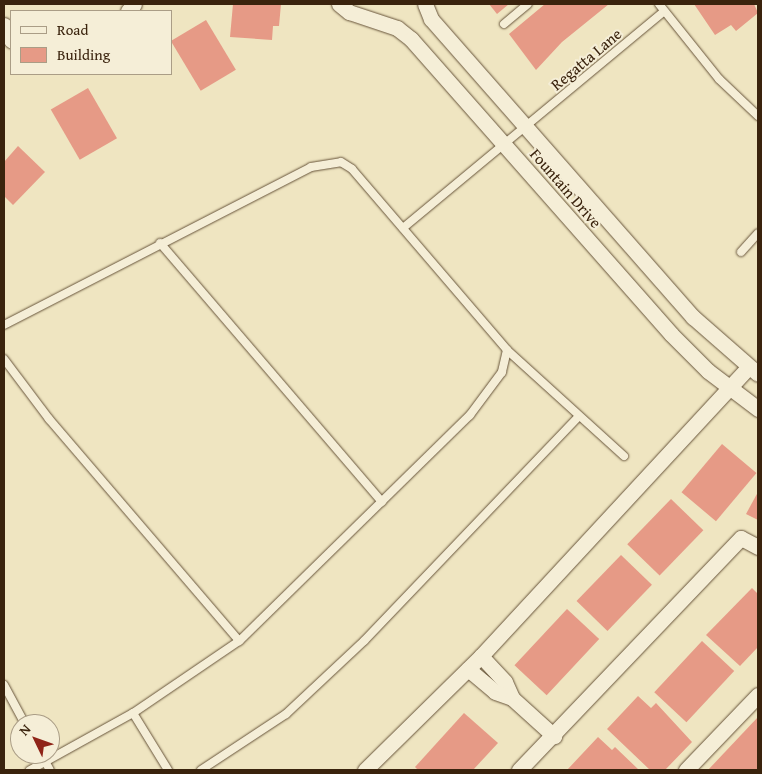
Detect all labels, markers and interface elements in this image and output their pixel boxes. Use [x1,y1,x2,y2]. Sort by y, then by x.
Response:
legend [10,10,172,75]
text: Road [57,19,88,40]
street label: Regatta Lane [547,24,625,94]
text: Building [57,44,110,65]
street label: Fountain Drive [526,144,606,232]
north arrow [10,714,60,764]
text: N [14,719,35,740]

